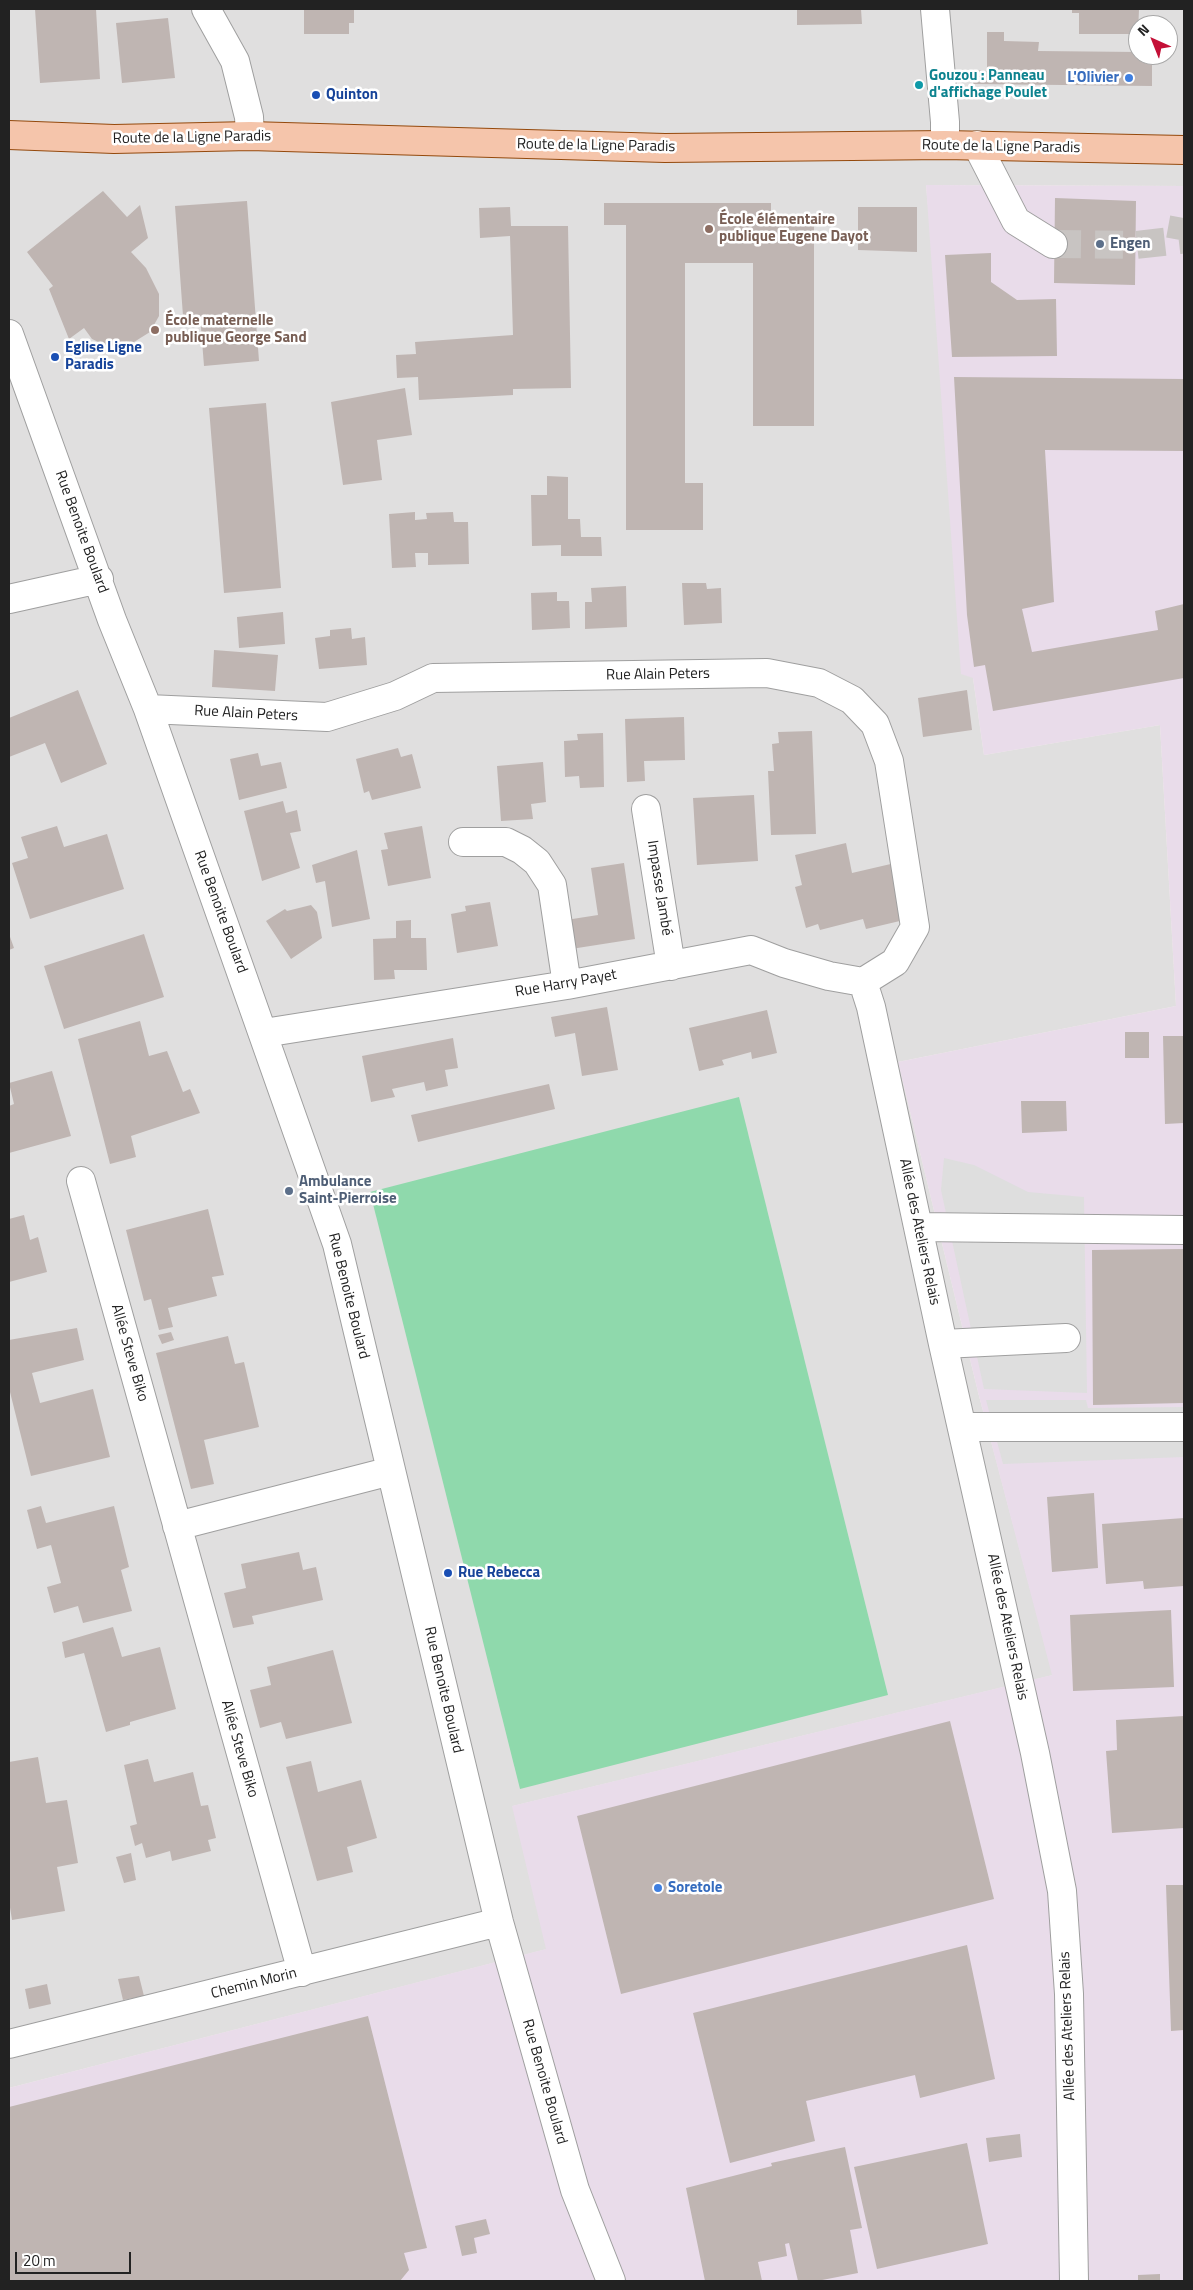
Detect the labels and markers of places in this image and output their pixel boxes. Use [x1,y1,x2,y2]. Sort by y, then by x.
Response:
place label: Gouzou : Panneau d'affichage Poulet [929,67,1047,102]
place label: L'Olivier [1067,69,1119,87]
marker: L'Olivier [1123,72,1135,84]
marker: Gouzou : Panneau d'affichage Poulet [913,79,925,91]
place label: Quinton [326,86,378,104]
marker: Quinton [310,89,322,101]
place label: École élémentaire publique Eugene Dayot [719,211,868,246]
marker: École élémentaire publique Eugene Dayot [703,223,715,235]
place label: Engen [1110,235,1151,253]
marker: Engen [1094,238,1106,250]
place label: École maternelle publique George Sand [165,312,307,347]
marker: École maternelle publique George Sand [149,324,161,336]
place label: Eglise Ligne Paradis [65,339,142,374]
marker: Eglise Ligne Paradis [49,351,61,363]
place label: Ambulance Saint-Pierroise [299,1173,397,1208]
marker: Ambulance Saint-Pierroise [283,1185,295,1197]
place label: Rue Rebecca [458,1564,540,1582]
marker: Rue Rebecca [442,1567,454,1579]
place label: Soretole [668,1879,723,1897]
marker: Soretole [652,1882,664,1894]

